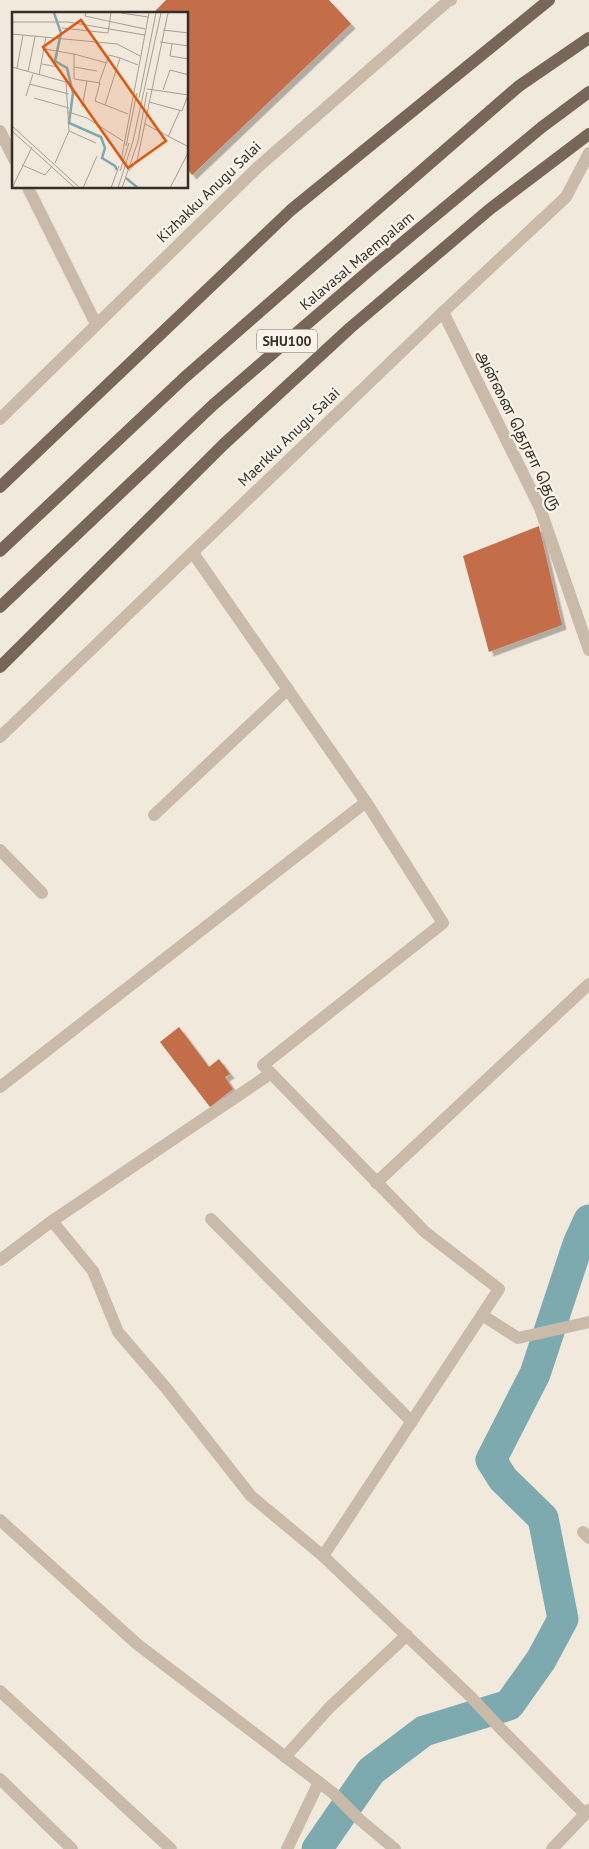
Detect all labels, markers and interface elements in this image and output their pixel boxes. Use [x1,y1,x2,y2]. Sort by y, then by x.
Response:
inset map [12,12,189,189]
street label: Kizhakku Anugu Salai [152,137,265,246]
street label: Kalavasal Maempalam [296,207,418,314]
road number: SHU100 [257,330,317,352]
street label: அன்னை தெரசா தெரு [471,347,567,514]
street label: Maerkku Anugu Salai [234,383,344,490]

